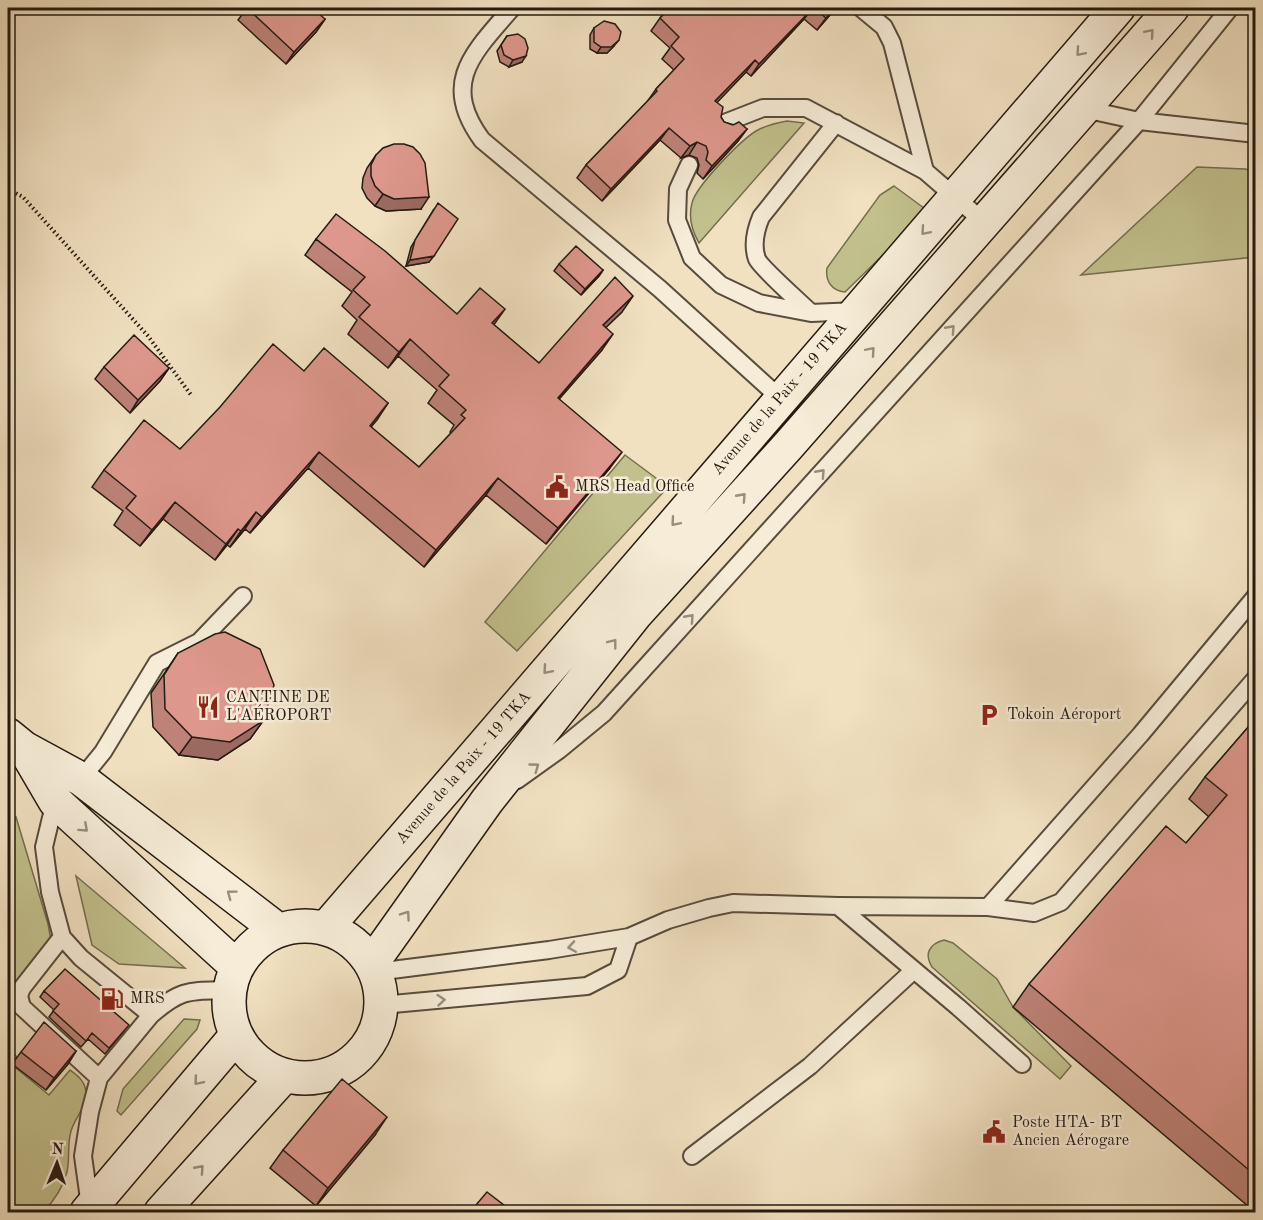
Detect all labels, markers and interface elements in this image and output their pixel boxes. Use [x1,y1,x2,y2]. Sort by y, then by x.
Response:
one-way arrow [1143,29,1154,40]
one-way arrow [1076,45,1087,56]
one-way arrow [921,224,932,235]
street label: Avenue de la Paix - 19 TKA [709,320,851,478]
one-way arrow [944,325,955,335]
one-way arrow [864,347,875,358]
one-way arrow [814,470,825,480]
public building icon: MRS Head Office [544,474,570,500]
place label: MRS Head Office [575,479,694,495]
one-way arrow [735,493,746,504]
one-way arrow [671,515,682,526]
one-way arrow [683,614,694,625]
one-way arrow [605,639,616,650]
one-way arrow [544,663,555,674]
street label: Avenue de la Paix - 19 TKA [393,689,535,847]
place label: CANTINE DE L'AÉROPORT [226,690,331,724]
restaurant icon: CANTINE DE L'AÉROPORT [195,694,221,720]
parking icon: Tokoin Aéroport [976,702,1002,728]
place label: Tokoin Aéroport [1007,707,1122,723]
one-way arrow [528,763,539,774]
one-way arrow [76,820,87,831]
one-way arrow [227,891,238,902]
one-way arrow [399,911,410,922]
one-way arrow [567,940,576,952]
fuel station icon: MRS [99,986,125,1012]
place label: MRS [130,991,165,1007]
one-way arrow [436,993,445,1006]
one-way arrow [195,1074,206,1085]
place label: Poste HTA- BT Ancien Aérogare [1012,1115,1129,1149]
public building icon: Poste HTA- BT Ancien Aérogare [981,1119,1007,1145]
north arrow [27,1133,87,1193]
text: N [51,1142,65,1158]
one-way arrow [193,1165,204,1176]

